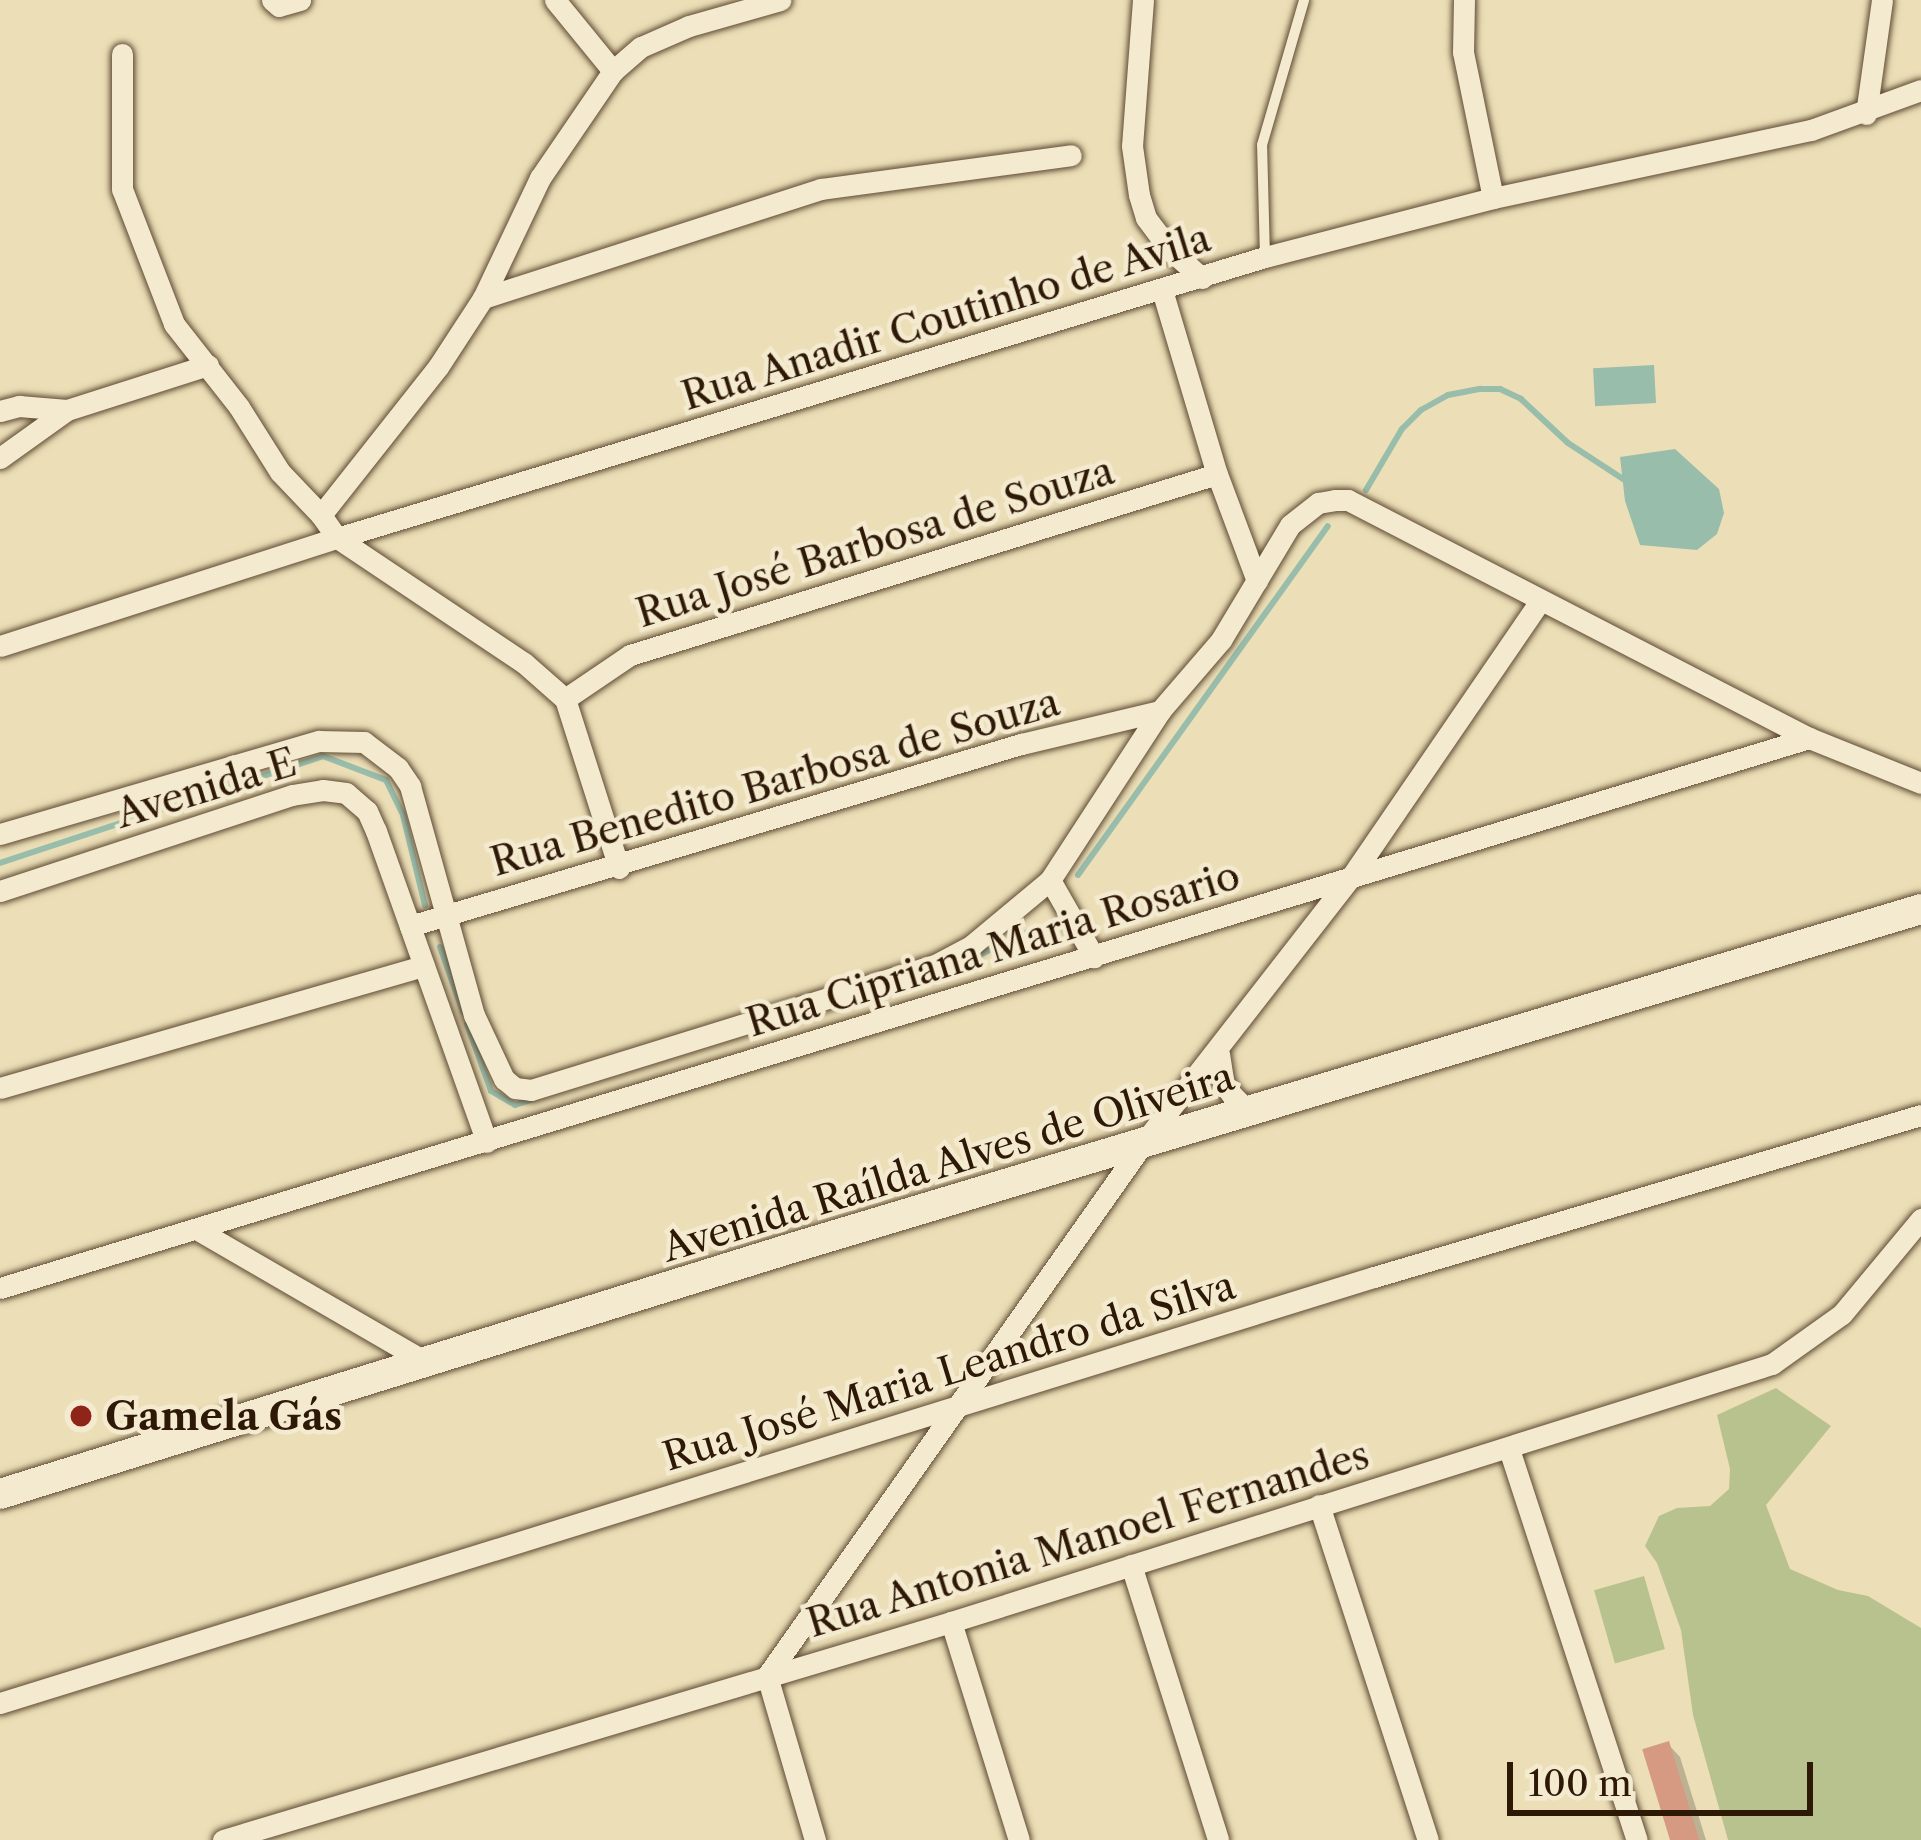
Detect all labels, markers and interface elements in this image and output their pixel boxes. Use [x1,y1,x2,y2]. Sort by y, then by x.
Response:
street label: Rua Anadir Coutinho de Avila [674,214,1218,420]
street label: Rua José Barbosa de Souza [630,447,1120,637]
street label: Rua Benedito Barbosa de Souza [485,678,1065,886]
street label: Avenida E [110,738,302,838]
street label: Rua Cipriana Maria Rosario [740,851,1246,1047]
street label: Avenida Raílda Alves de Oliveira [655,1052,1241,1272]
street label: Rua José Maria Leandro da Silva [657,1261,1241,1481]
place label: Gamela Gás [105,1393,343,1439]
marker: Gamela Gás [68,1403,94,1429]
street label: Rua Antonia Manoel Fernandes [800,1431,1376,1647]
scale bar [1513,1738,1819,1812]
text: 100 m [1528,1761,1632,1805]

